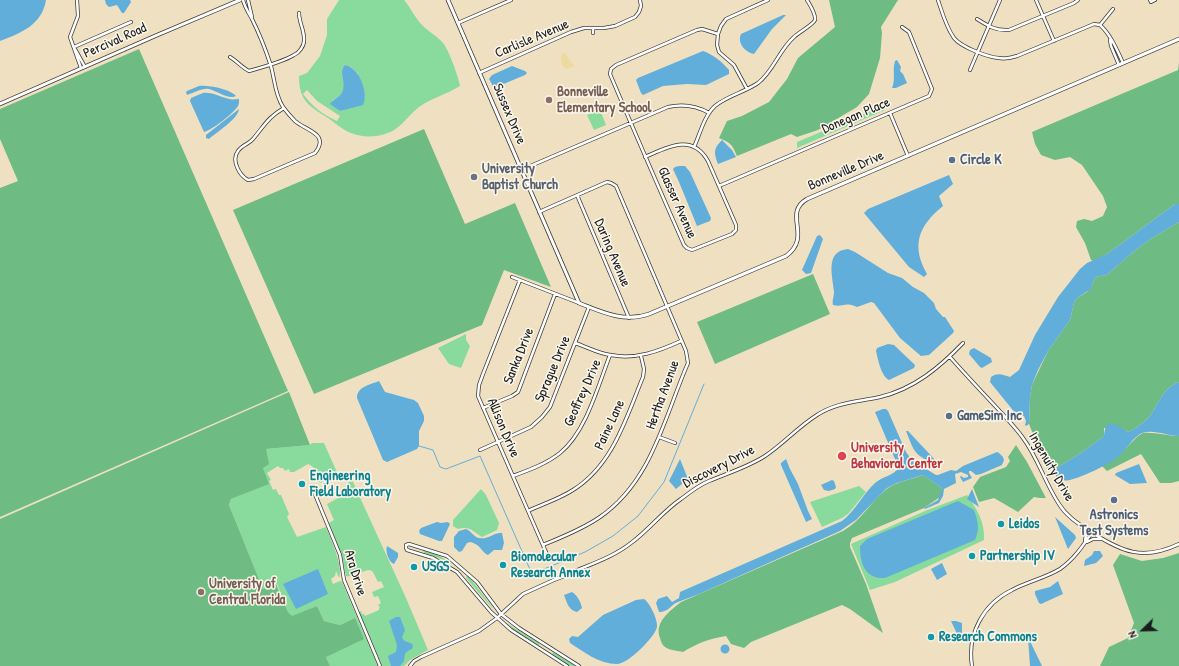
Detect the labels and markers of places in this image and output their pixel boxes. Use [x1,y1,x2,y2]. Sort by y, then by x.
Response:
place label: Bonneville Elementary School [557,84,651,116]
marker: Bonneville Elementary School [544,95,554,105]
place label: Circle K [960,152,1001,168]
marker: Circle K [947,155,957,165]
place label: University Baptist Church [482,161,558,194]
marker: University Baptist Church [469,172,479,182]
place label: GameSim Inc [957,408,1022,424]
marker: GameSim Inc [944,411,954,421]
place label: University Behavioral Center [851,440,943,472]
marker: University Behavioral Center [836,450,848,462]
place label: Engineering Field Laboratory [310,468,391,500]
marker: Engineering Field Laboratory [297,479,307,489]
marker: Astronics Test Systems [1109,495,1119,505]
place label: Astronics Test Systems [1080,507,1148,540]
place label: Leidos [1009,516,1039,532]
marker: Leidos [996,519,1006,529]
place label: Partnership IV [980,548,1054,564]
place label: Biomolecular Research Annex [511,549,591,582]
marker: Partnership IV [967,551,977,561]
place label: USGS [422,559,449,575]
marker: Biomolecular Research Annex [498,560,508,570]
marker: USGS [409,562,419,572]
place label: University of Central Florida [209,576,285,608]
marker: University of Central Florida [196,587,206,597]
place label: Research Commons [939,629,1037,645]
marker: Research Commons [926,632,936,642]

